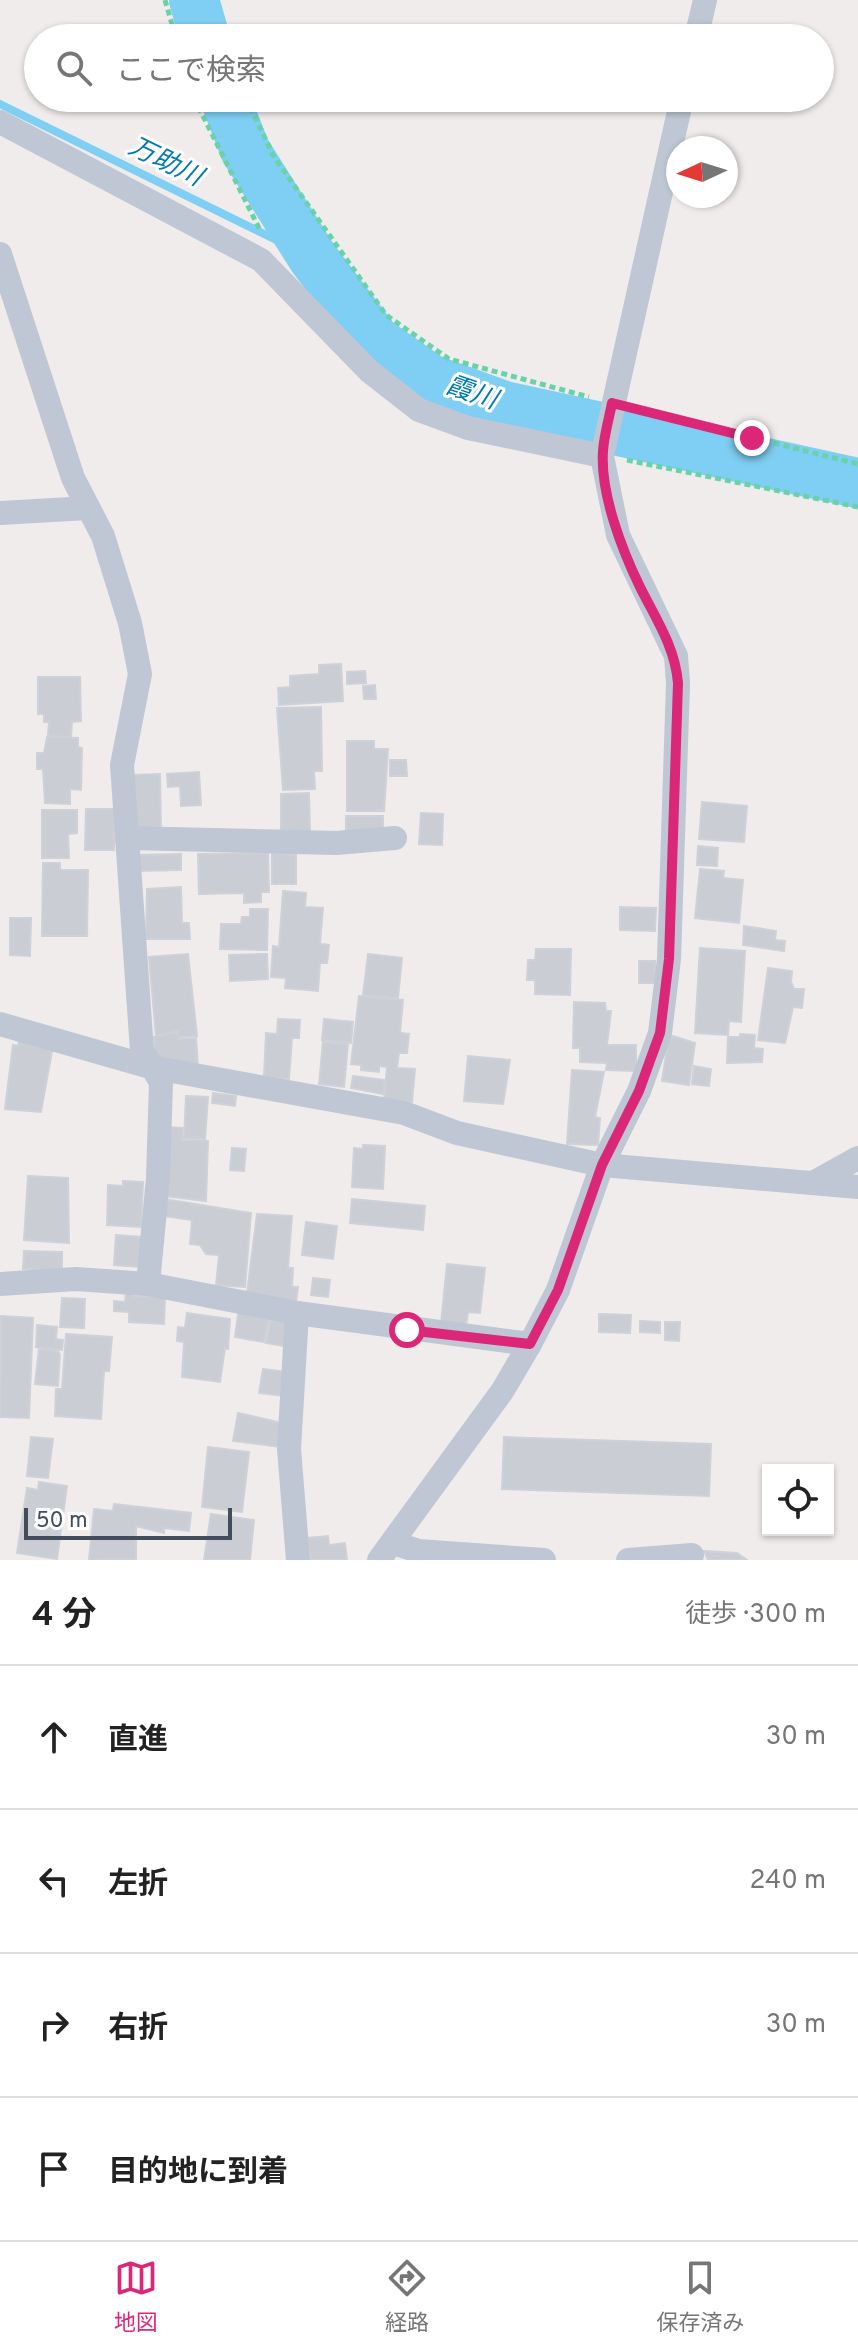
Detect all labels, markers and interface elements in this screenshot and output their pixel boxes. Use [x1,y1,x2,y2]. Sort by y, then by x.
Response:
search box [24,24,834,112]
icon: search [52,46,96,90]
text: ここで検索 [116,54,266,91]
water label: 万助川 [123,131,210,196]
north arrow [666,136,738,208]
water label: 霞川 [441,370,504,419]
route end [734,420,770,456]
route start [389,1312,425,1348]
map controls [762,1464,834,1536]
button: locate [762,1464,834,1536]
scale bar [24,1504,232,1540]
text: 50 m [36,1508,88,1535]
text: 4 分 [32,1595,96,1638]
text: 徒歩 · 300 m [685,1599,826,1632]
icon: ahead [32,1715,76,1759]
text: 30 m [766,1721,826,1754]
text: 直進 [108,1723,168,1760]
icon: left [32,1859,76,1903]
text: 240 m [749,1865,826,1898]
text: 左折 [108,1867,168,1904]
icon: right [32,2003,76,2047]
text: 30 m [766,2009,826,2042]
text: 右折 [108,2011,168,2048]
icon: arrive [32,2147,76,2191]
text: 目的地に到着 [108,2155,288,2192]
tab: 地図 [114,2256,158,2338]
tab: 経路 [385,2256,429,2338]
tab: 保存済み [656,2256,744,2338]

